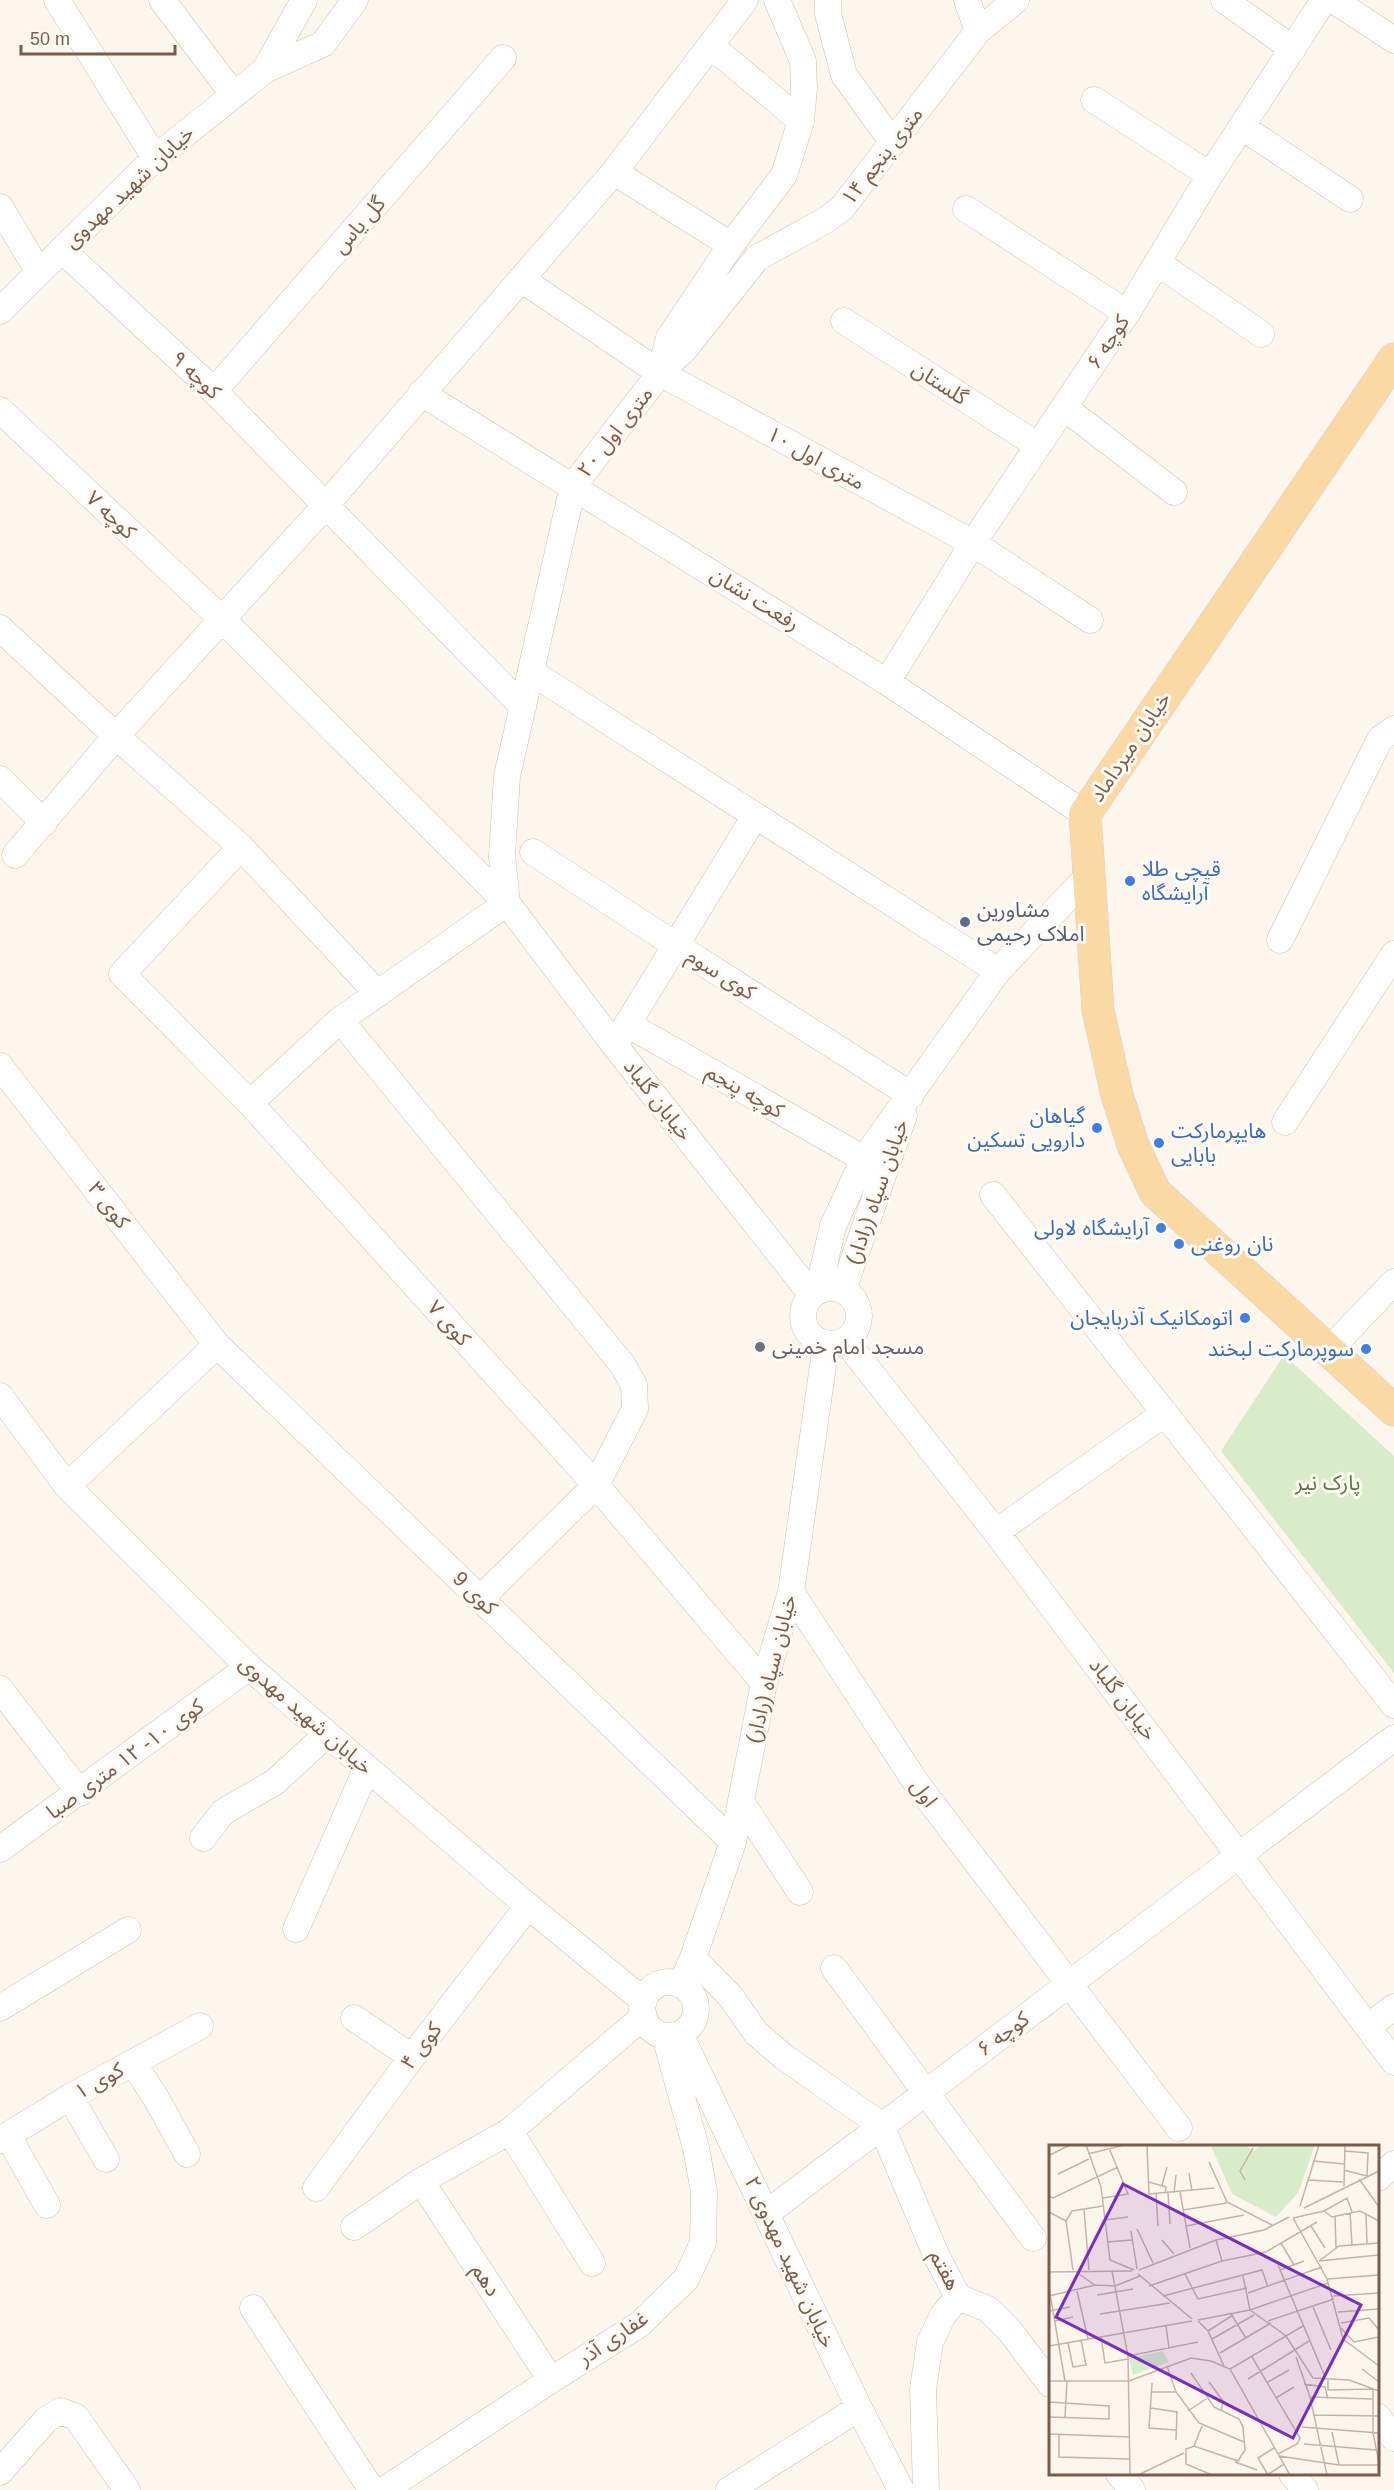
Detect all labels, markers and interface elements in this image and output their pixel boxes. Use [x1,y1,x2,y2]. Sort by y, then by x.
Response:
scale bar [21,18,176,56]
text: 50 m [30,29,70,49]
street label: ۱۴ متری پنجم [836,102,930,212]
street label: خیابان شهید مهدوی [59,121,199,253]
street label: گل یاس [328,191,390,258]
street label: کوچه ۶ [1082,310,1135,374]
street label: کوچه ۹ [166,346,226,405]
street label: گلستان [908,356,972,410]
street label: ۲۰ متری اول [572,382,658,482]
street label: ۱۰ متری اول [763,421,869,495]
street label: کوچه ۷ [81,486,141,545]
street label: رفعت نشان [706,562,804,636]
street label: خیابان میرداماد [1085,688,1175,806]
place label: قیچی طلا آرایشگاه [1142,857,1221,905]
marker: قیچی طلا آرایشگاه [1123,874,1137,888]
place label: مشاورین املاک رحیمی [977,898,1085,946]
marker: مشاورین املاک رحیمی [958,915,972,929]
street label: کوی سوم [680,943,760,1008]
street label: خیابان گلباد [619,1055,697,1145]
street label: کوچه پنجم [700,1059,788,1126]
place label: گیاهان دارویی تسکین [967,1104,1085,1152]
street label: خیابان سپاه (رادار) [841,1116,914,1268]
place label: هایپرمارکت بابایی [1171,1119,1266,1167]
marker: گیاهان دارویی تسکین [1090,1121,1104,1135]
marker: هایپرمارکت بابایی [1152,1136,1166,1150]
street label: کوی ۳ [83,1177,135,1233]
place label: آرایشگاه لاولی [1034,1216,1150,1240]
marker: آرایشگاه لاولی [1154,1221,1168,1235]
place label: نان روغنی [1191,1232,1273,1256]
marker: نان روغنی [1172,1237,1186,1251]
street label: کوی ۷ [423,1296,476,1351]
place label: اتومکانیک آذربایجان [1070,1306,1233,1330]
marker: اتومکانیک آذربایجان [1238,1311,1252,1325]
place label: مسجد امام خمینی [772,1335,924,1363]
place label: سوپرمارکت لبخند [1208,1337,1354,1362]
marker: مسجد امام خمینی [753,1340,767,1354]
marker: سوپرمارکت لبخند [1359,1342,1373,1356]
park label: پارک نیر [1294,1471,1361,1496]
street label: کوی 9 [448,1566,502,1620]
street label: خیابان سپاه (رادار) [741,1592,802,1746]
street label: خیابان شهید مهدوی [235,1651,377,1779]
street label: خیابان گلباد [1084,1653,1162,1745]
street label: کوی ۱۰- ۱۲ متری صبا [42,1694,209,1824]
street label: اول [906,1774,942,1812]
street label: کوچه ۶ [972,2006,1035,2062]
street label: کوی ۴ [396,2018,447,2074]
street label: کوی ۱ [70,2058,128,2104]
inset map [1049,2145,1379,2475]
street label: خیابان شهید مهدوی ۲ [740,2173,840,2351]
street label: هفتم [922,2246,965,2296]
street label: دهم [464,2259,505,2302]
street label: غفاری آذر [573,2306,653,2371]

